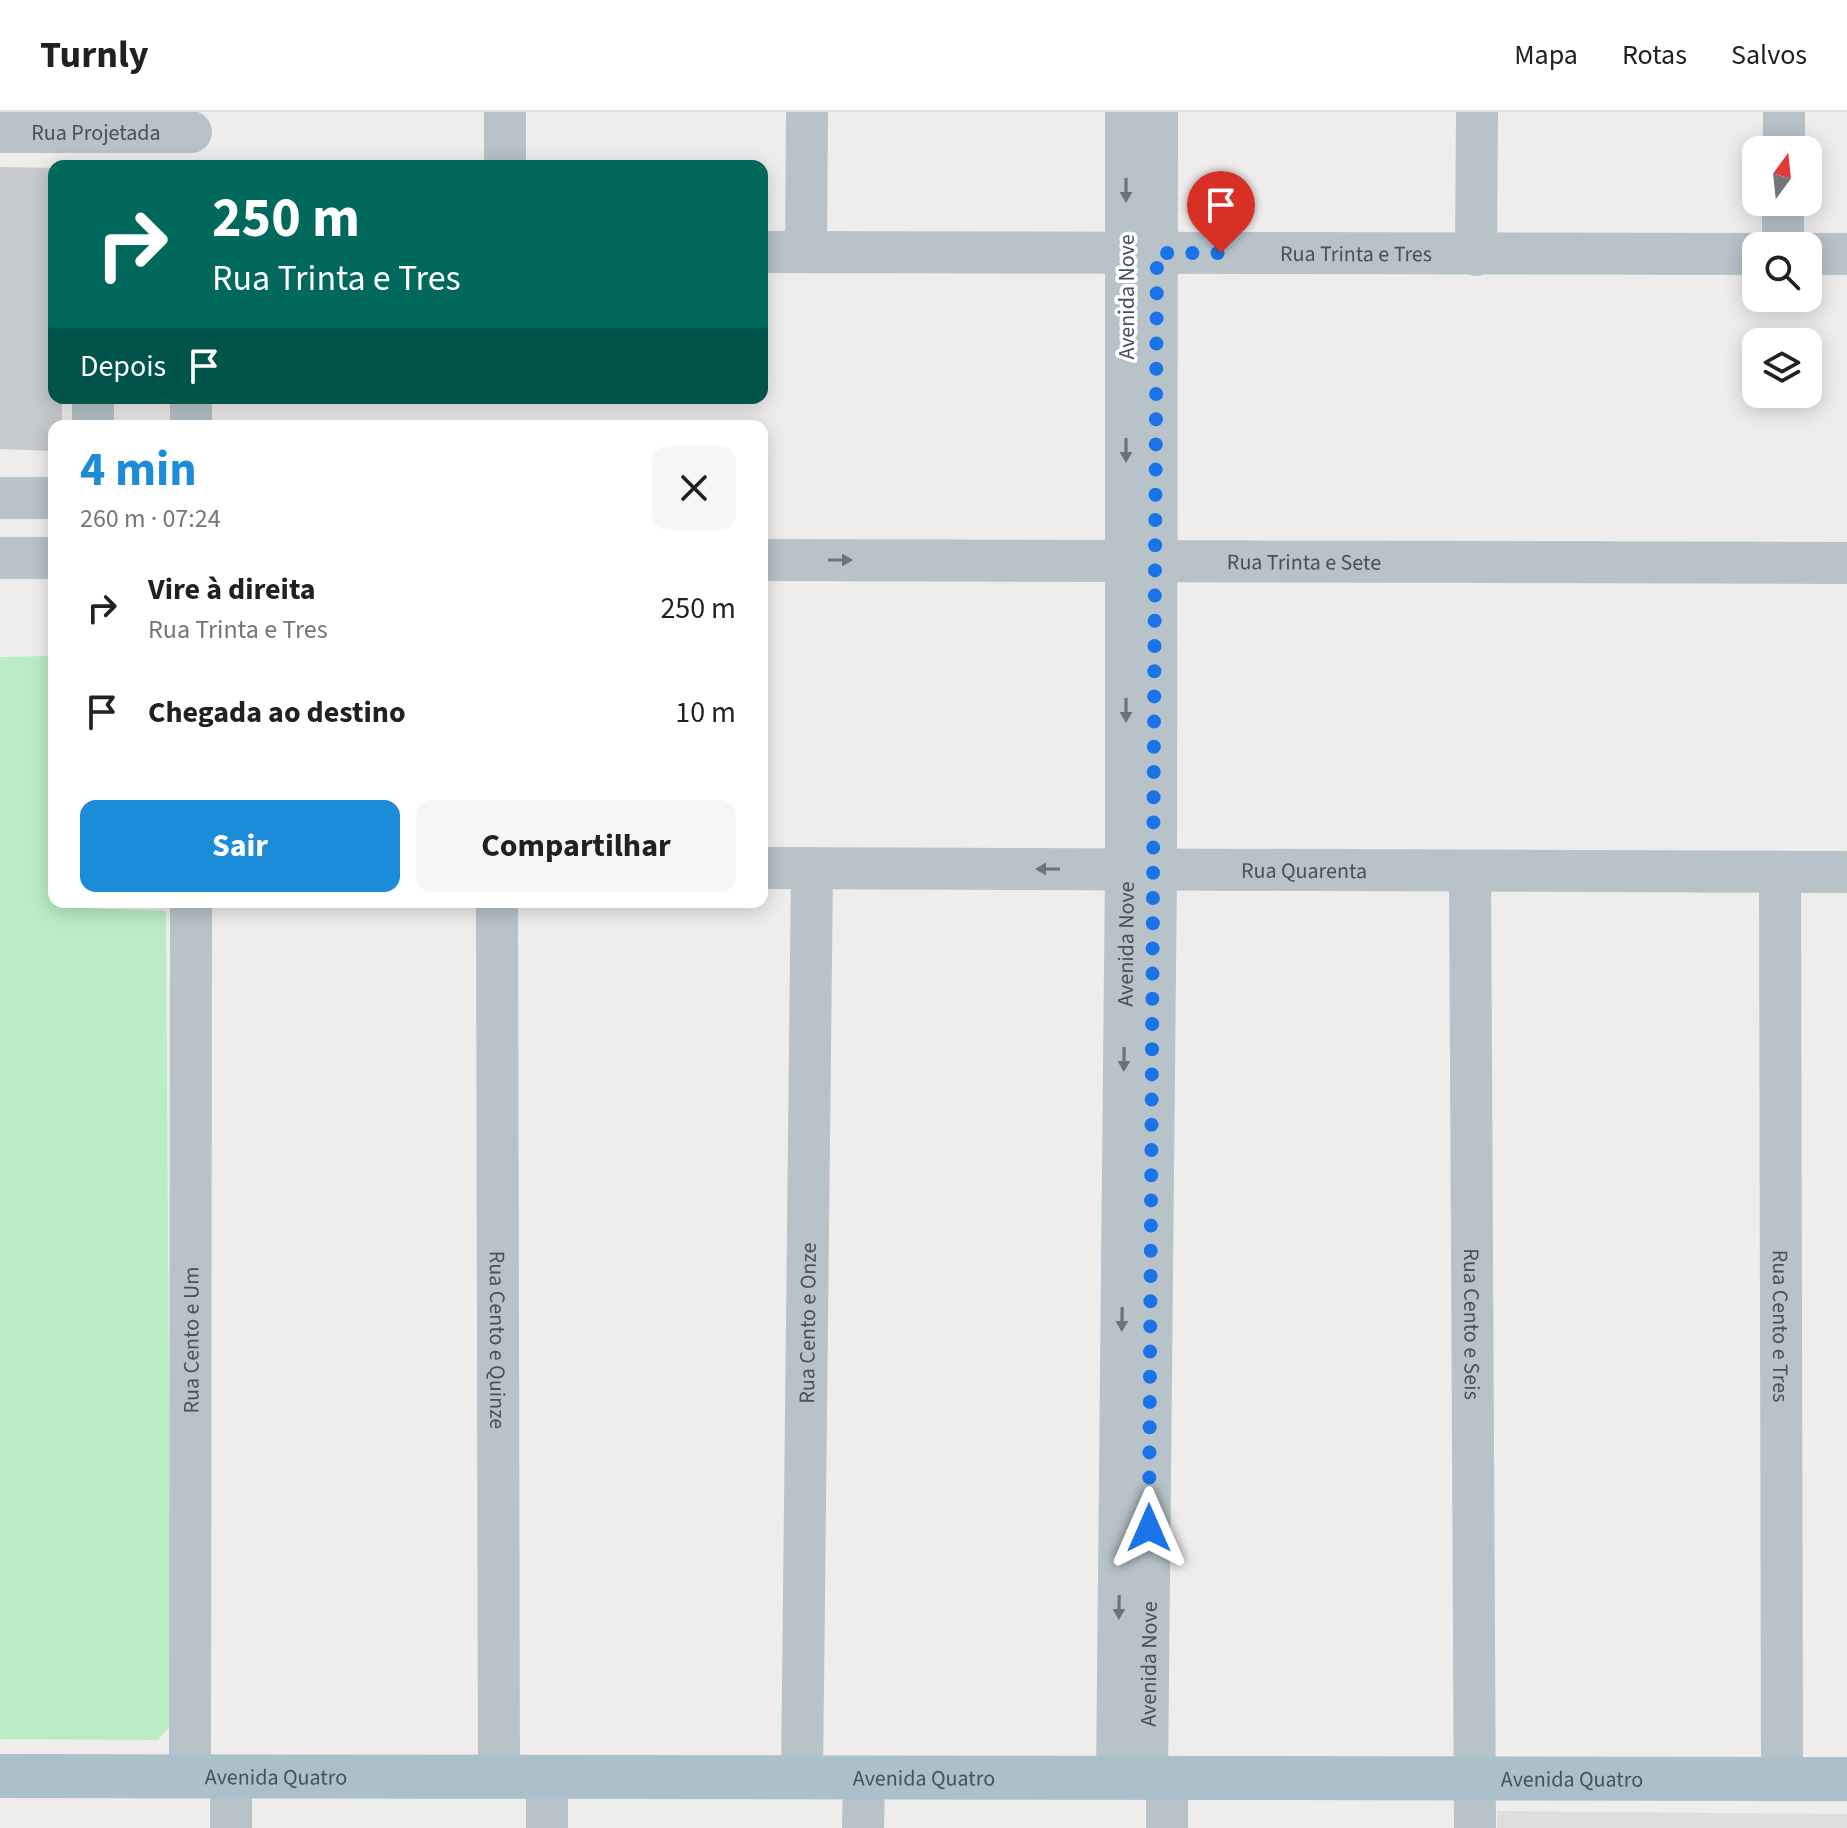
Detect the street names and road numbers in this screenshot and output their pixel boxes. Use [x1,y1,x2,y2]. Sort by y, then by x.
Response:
street label: Rua Projetada [31,117,161,149]
street label: Avenida Nove [1111,234,1143,360]
street label: Rua Trinta e Tres [1280,238,1432,270]
street label: Rua Trinta e Sete [1227,546,1381,579]
street label: Rua Quarenta [1241,855,1367,887]
street label: Avenida Nove [1110,881,1143,1007]
street label: Rua Cento e Onze [791,1242,825,1404]
street label: Rua Cento e Seis [1455,1248,1488,1400]
street label: Rua Cento e Tres [1764,1250,1796,1402]
street label: Rua Cento e Quinze [481,1251,513,1429]
street label: Rua Cento e Um [175,1267,208,1413]
street label: Avenida Nove [1133,1601,1166,1727]
street label: Avenida Quatro [205,1761,347,1794]
street label: Avenida Quatro [853,1762,995,1795]
street label: Avenida Quatro [1501,1763,1643,1796]

